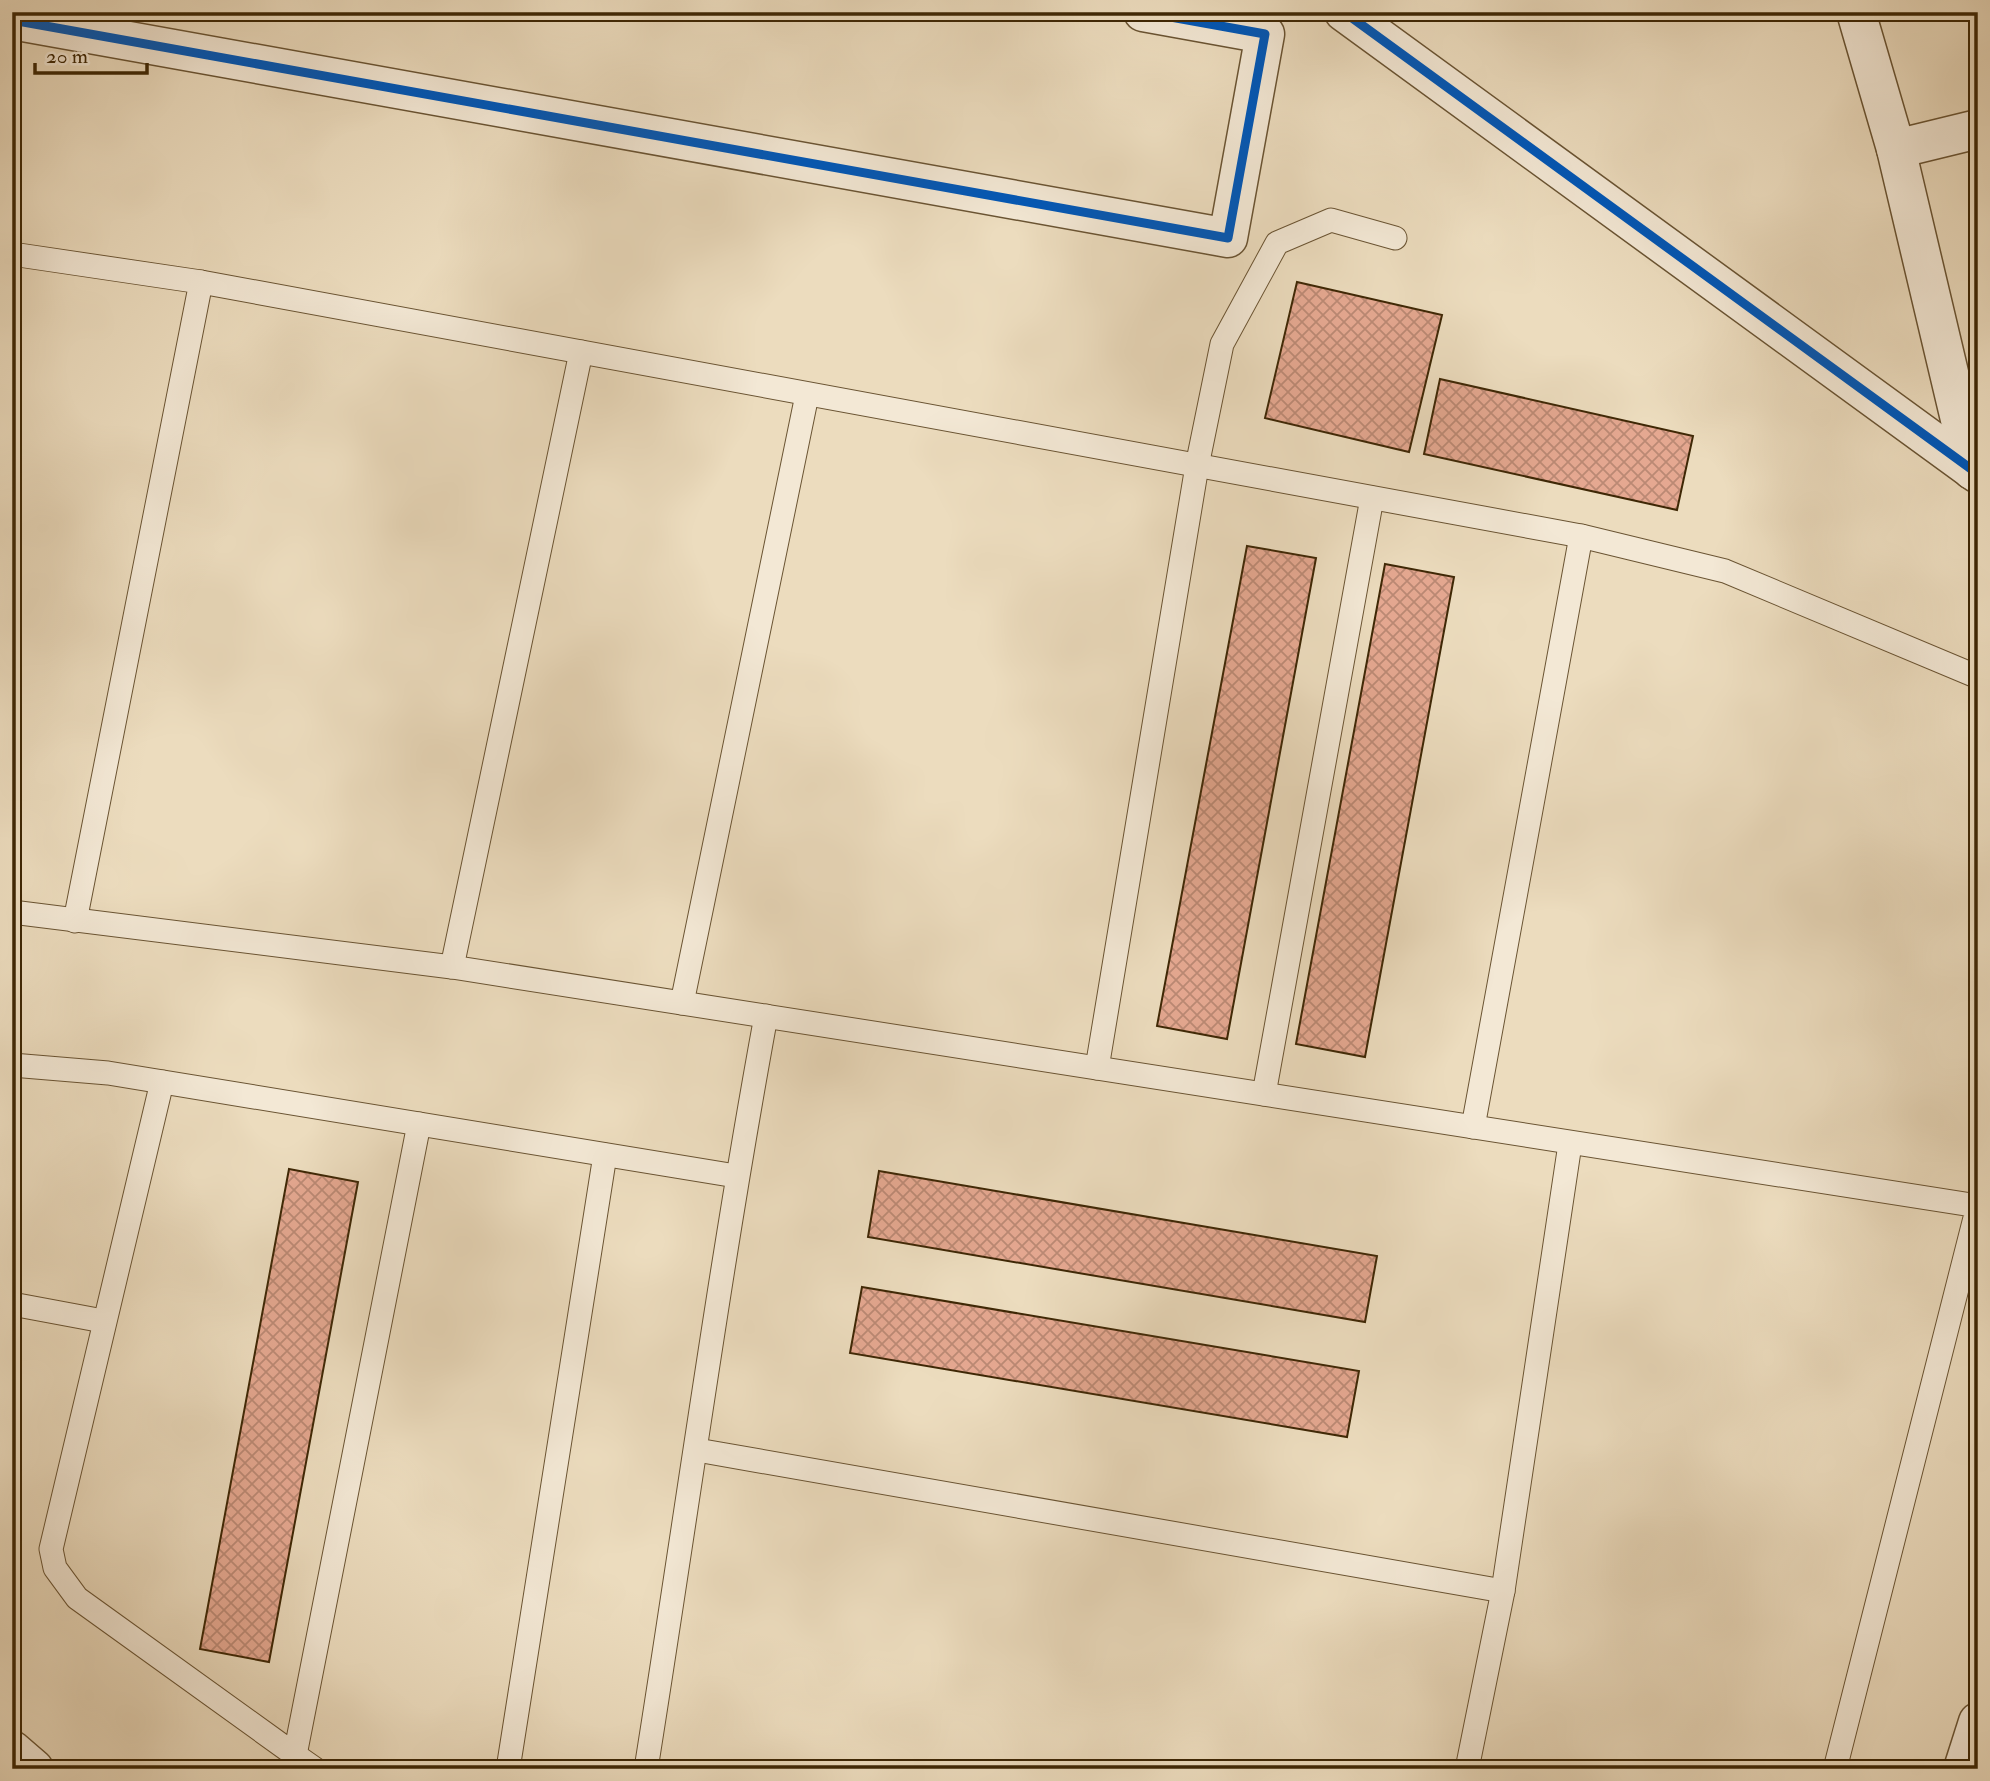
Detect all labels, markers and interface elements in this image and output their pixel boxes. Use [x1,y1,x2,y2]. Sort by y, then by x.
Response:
scale bar [35,32,147,76]
text: 20 m [46,43,88,70]

